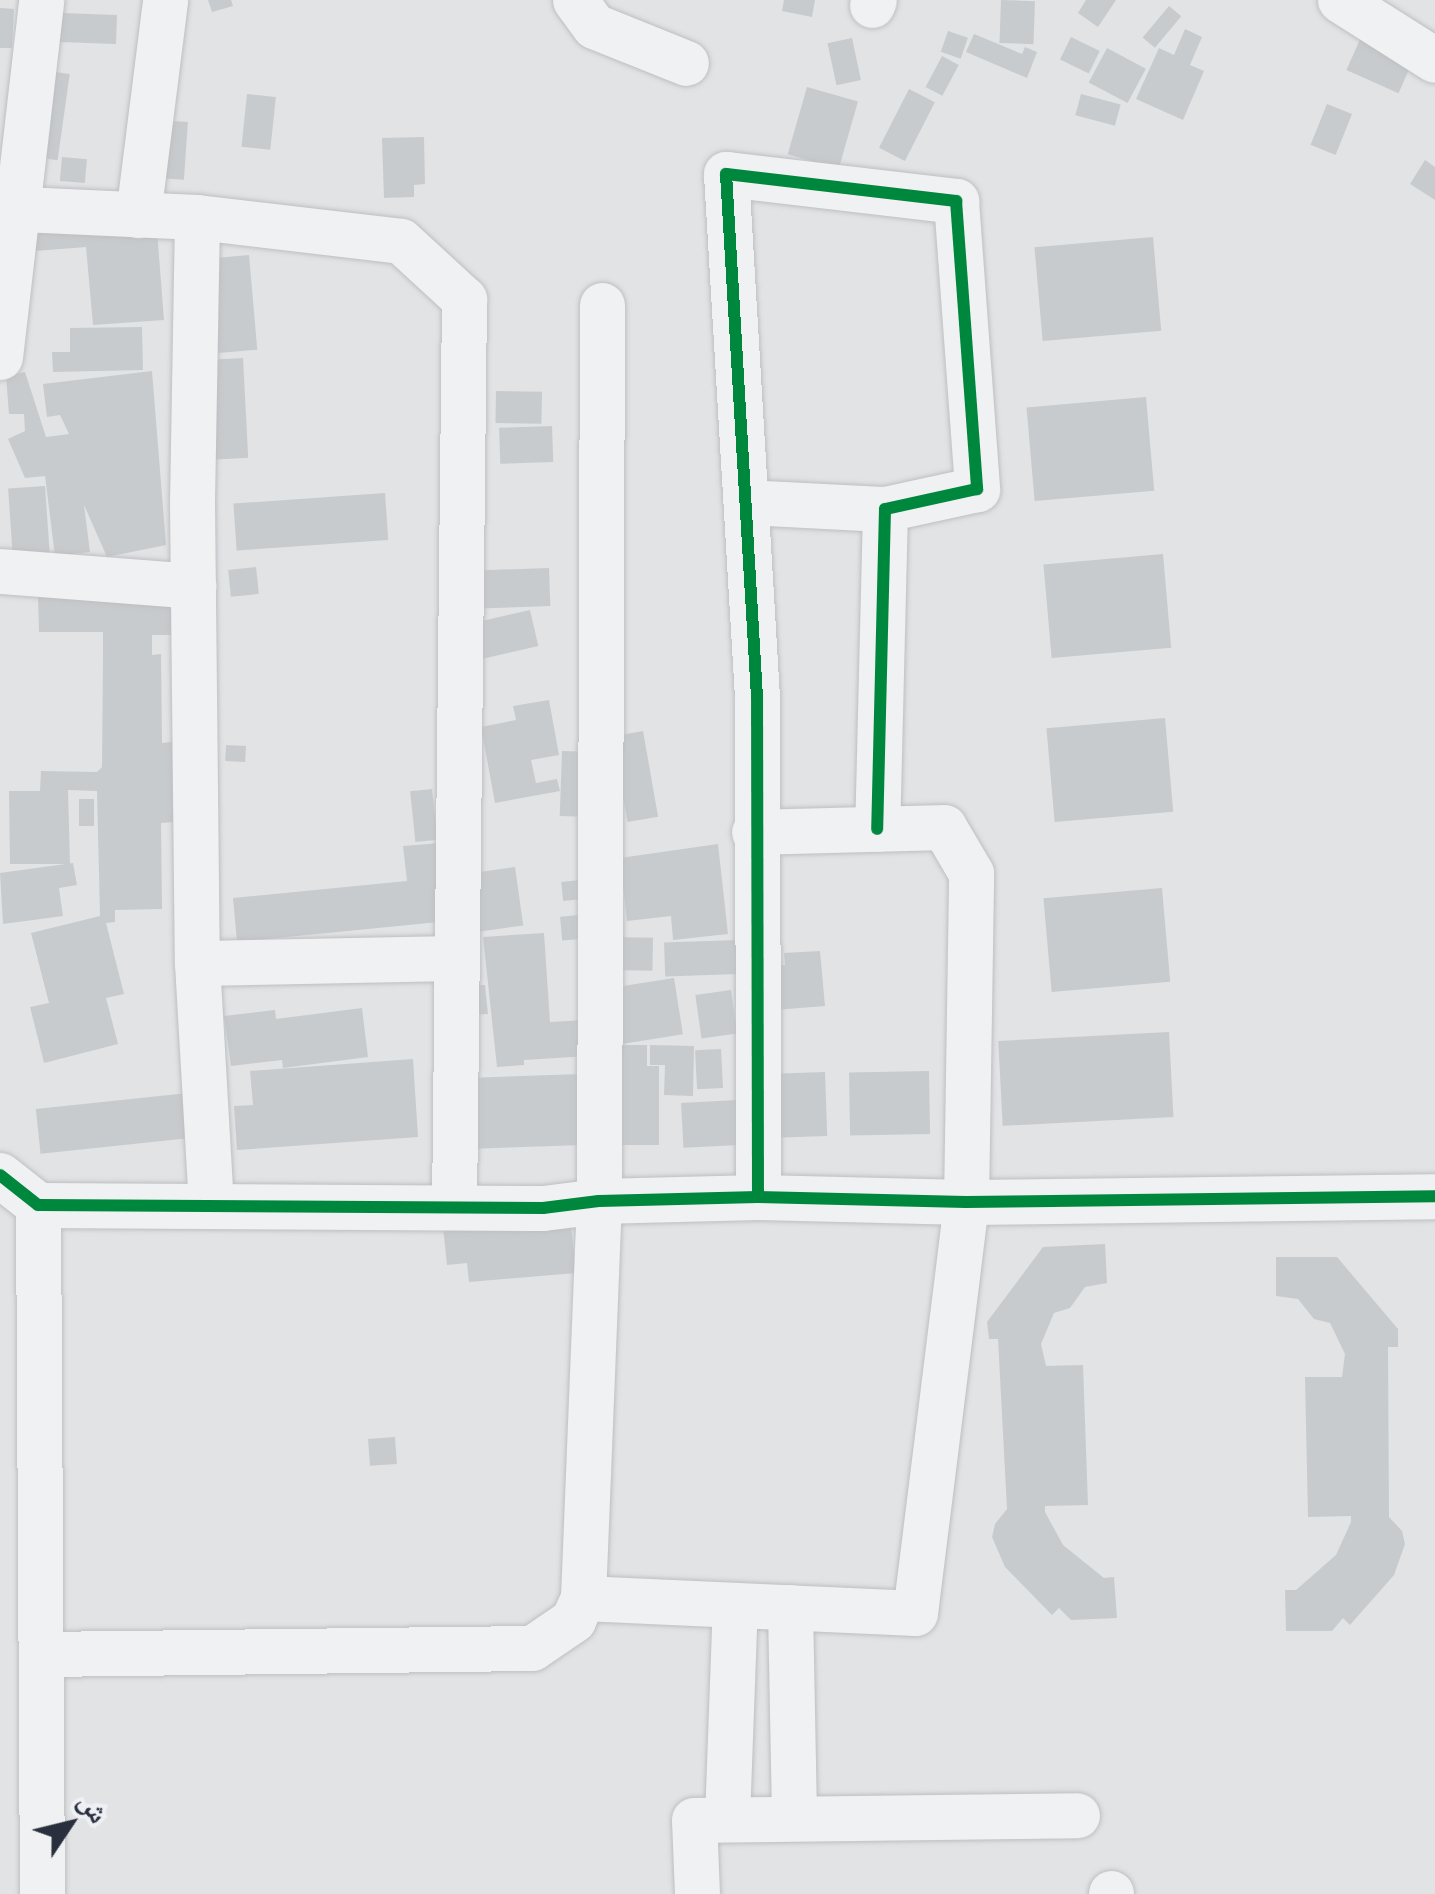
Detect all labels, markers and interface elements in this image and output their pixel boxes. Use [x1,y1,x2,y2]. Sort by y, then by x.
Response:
north arrow [20,1774,120,1874]
text: ش [72,1785,117,1829]

